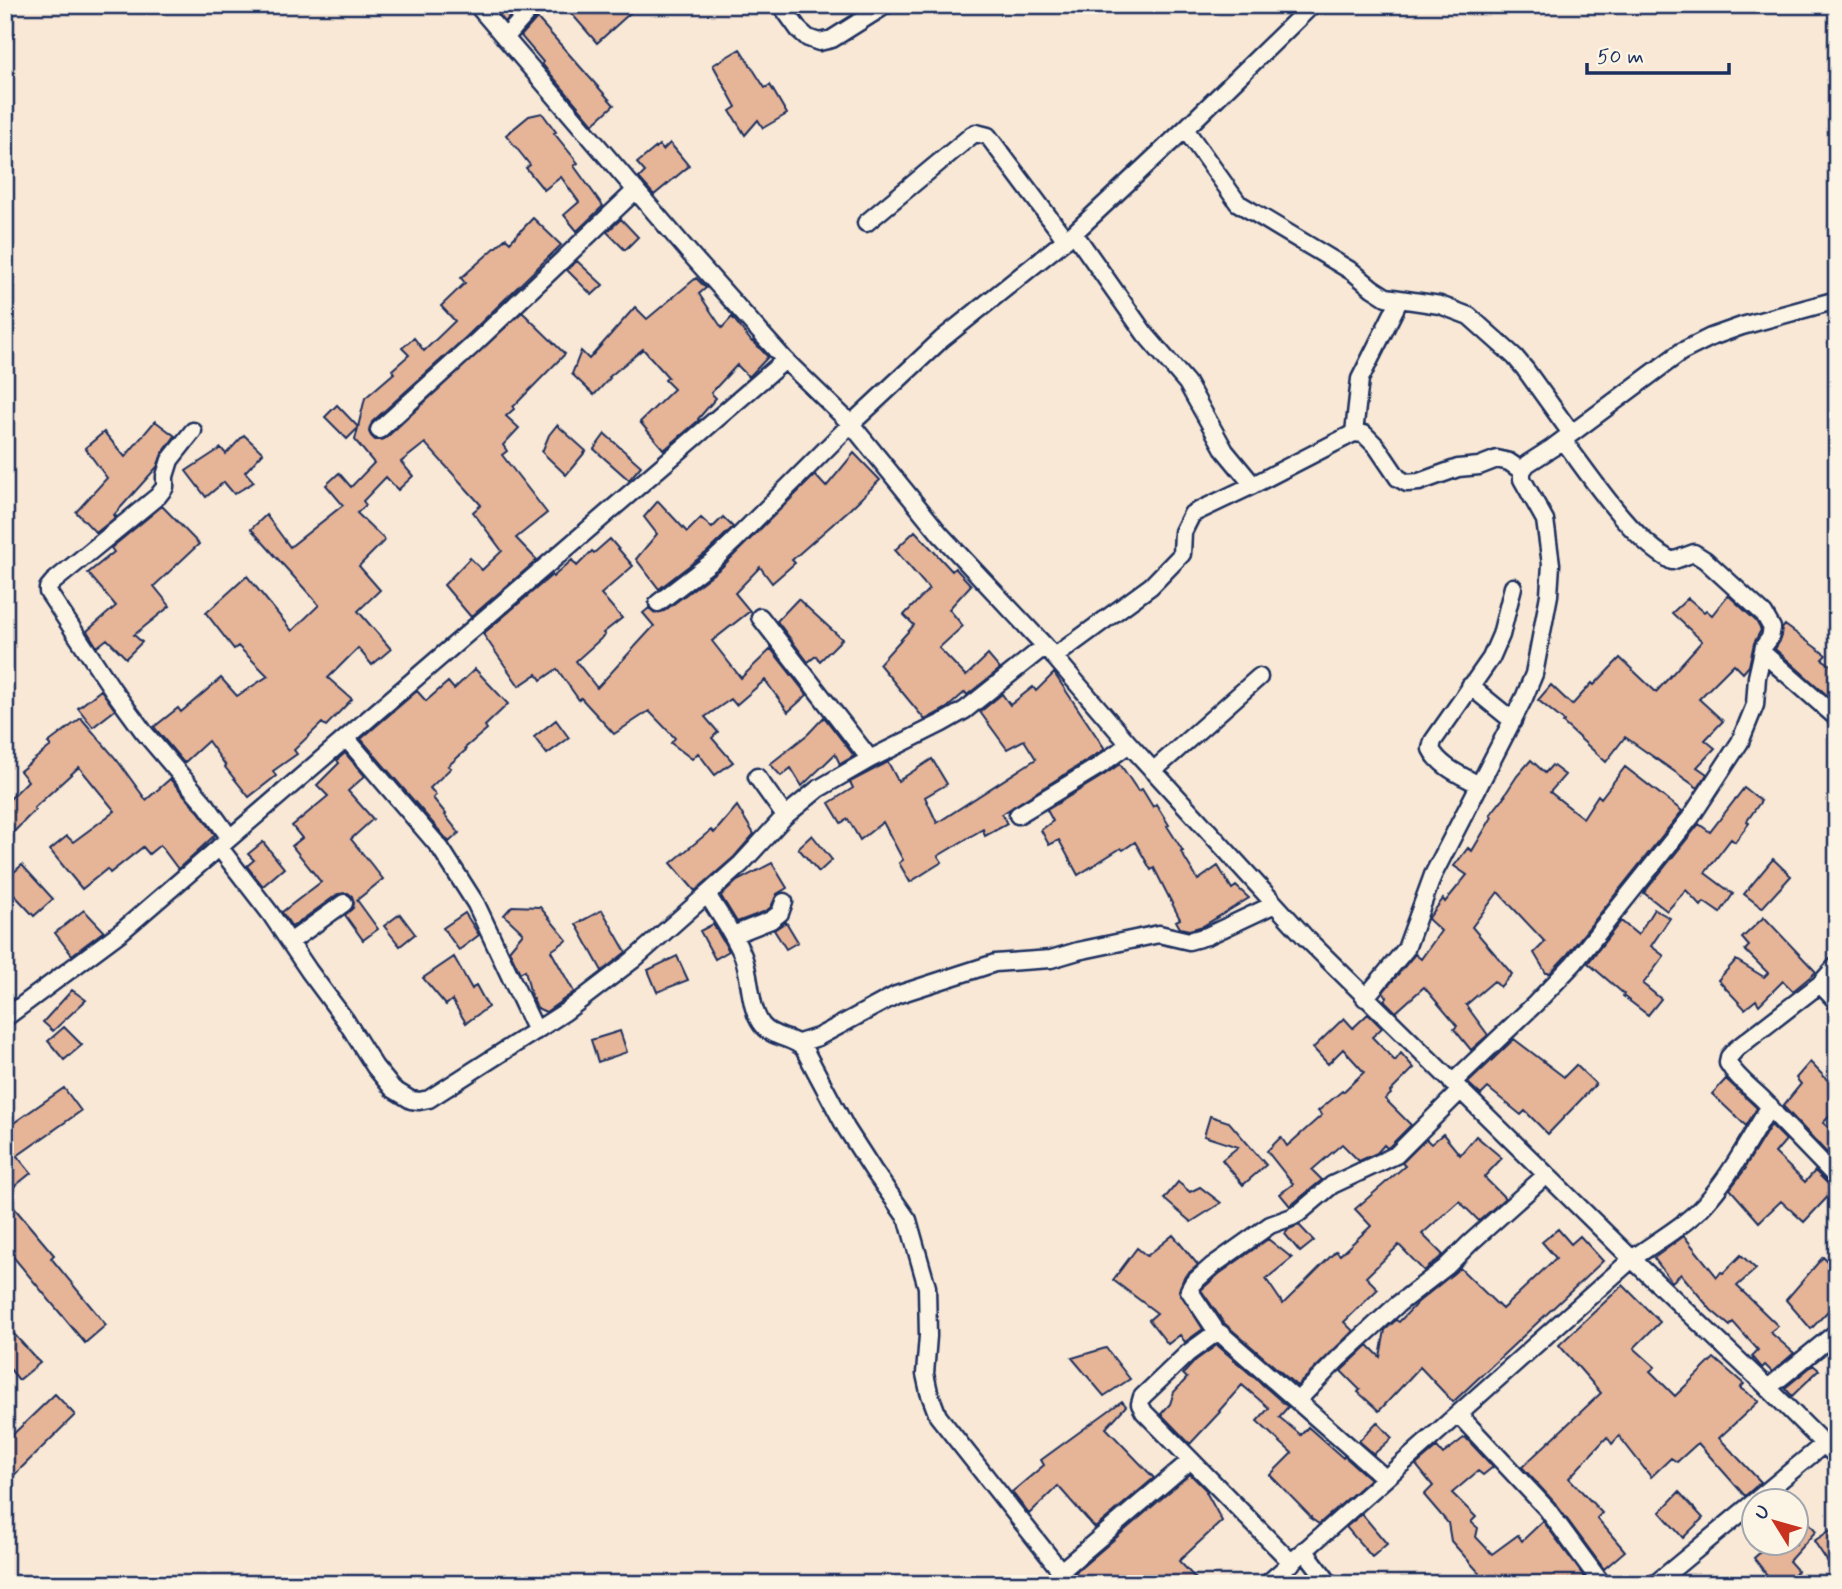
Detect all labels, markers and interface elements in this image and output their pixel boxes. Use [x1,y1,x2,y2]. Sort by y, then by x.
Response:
scale bar [1587,32,1728,76]
text: 50 m [1597,43,1644,71]
north arrow [1741,1488,1811,1558]
text: U [1749,1500,1776,1525]

